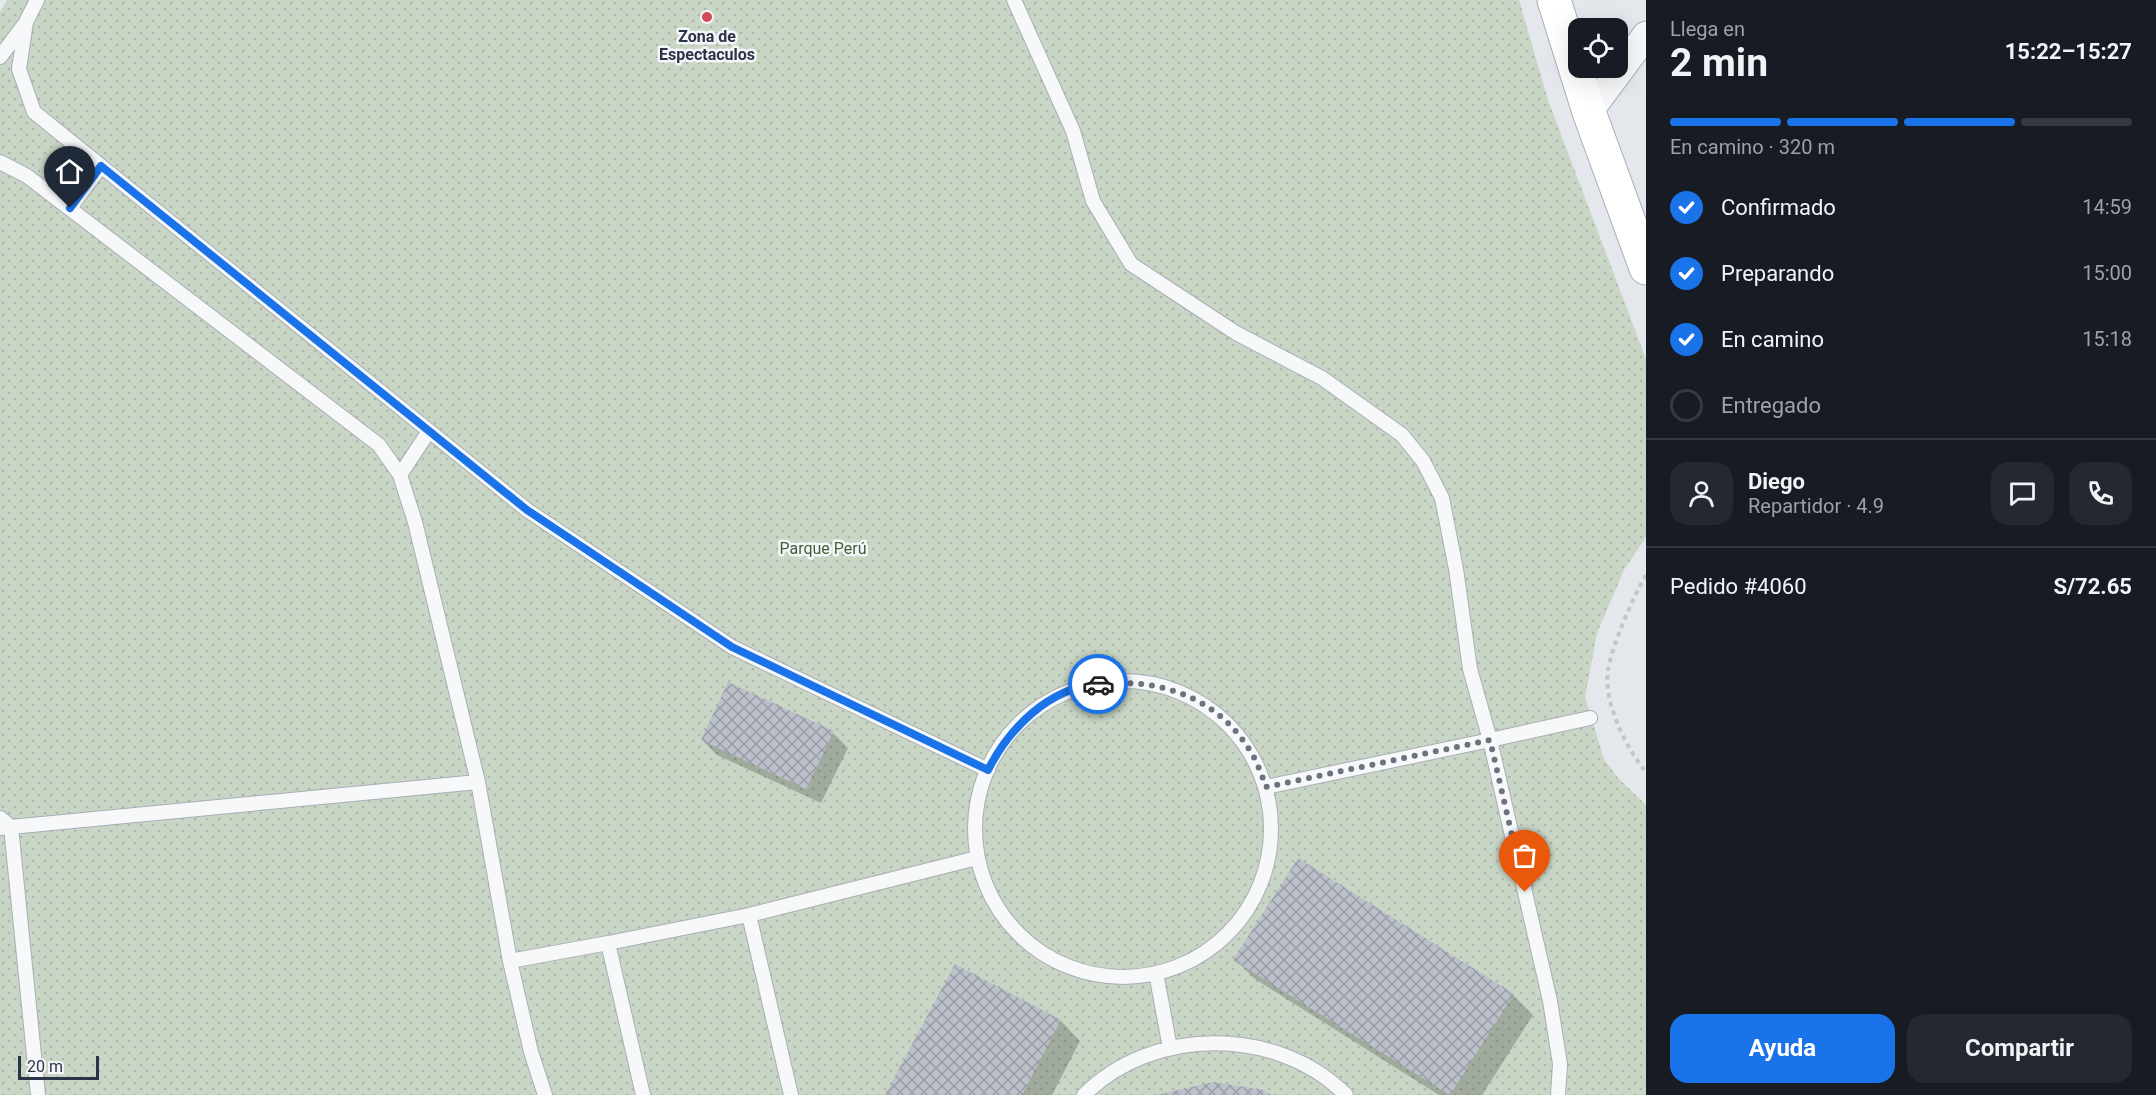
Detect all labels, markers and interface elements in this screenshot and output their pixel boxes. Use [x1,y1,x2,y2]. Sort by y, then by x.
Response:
marker: Zona de Espectaculos [700,10,714,24]
text: Llega en [1670,17,1745,41]
map controls [1568,18,1628,78]
button: locate [1568,18,1628,78]
place label: Zona de Espectaculos [659,27,755,64]
text: 15:22–15:27 [2005,39,2132,64]
text: 2 min [1670,40,1768,86]
text: En camino · 320 m [1670,135,1835,159]
pin [44,146,95,208]
icon: home [53,155,86,188]
icon: check [1670,191,1703,224]
text: Confirmado [1721,195,1836,220]
text: 14:59 [2082,195,2132,219]
icon: check [1670,257,1703,290]
text: Preparando [1721,261,1834,286]
text: 15:00 [2082,261,2132,285]
icon: check [1670,323,1703,356]
text: En camino [1721,327,1824,352]
text: 15:18 [2082,327,2132,351]
text: Entregado [1721,393,1821,418]
button: person [1670,462,1733,525]
button: chat [1991,462,2054,525]
button: phone [2069,462,2132,525]
text: Diego [1748,469,1805,494]
text: Repartidor · 4.9 [1748,494,1884,518]
park label: Parque Perú [779,539,867,558]
text: Pedido #4060 [1670,574,1807,599]
text: S/72.65 [2053,574,2132,599]
courier [1068,654,1128,714]
icon: car [1082,668,1115,701]
pin [1499,830,1550,892]
icon: bag [1508,839,1541,872]
button: Ayuda [1670,1014,1895,1083]
button: Compartir [1907,1014,2132,1083]
scale bar [18,1053,99,1080]
text: 20 m [27,1057,63,1076]

